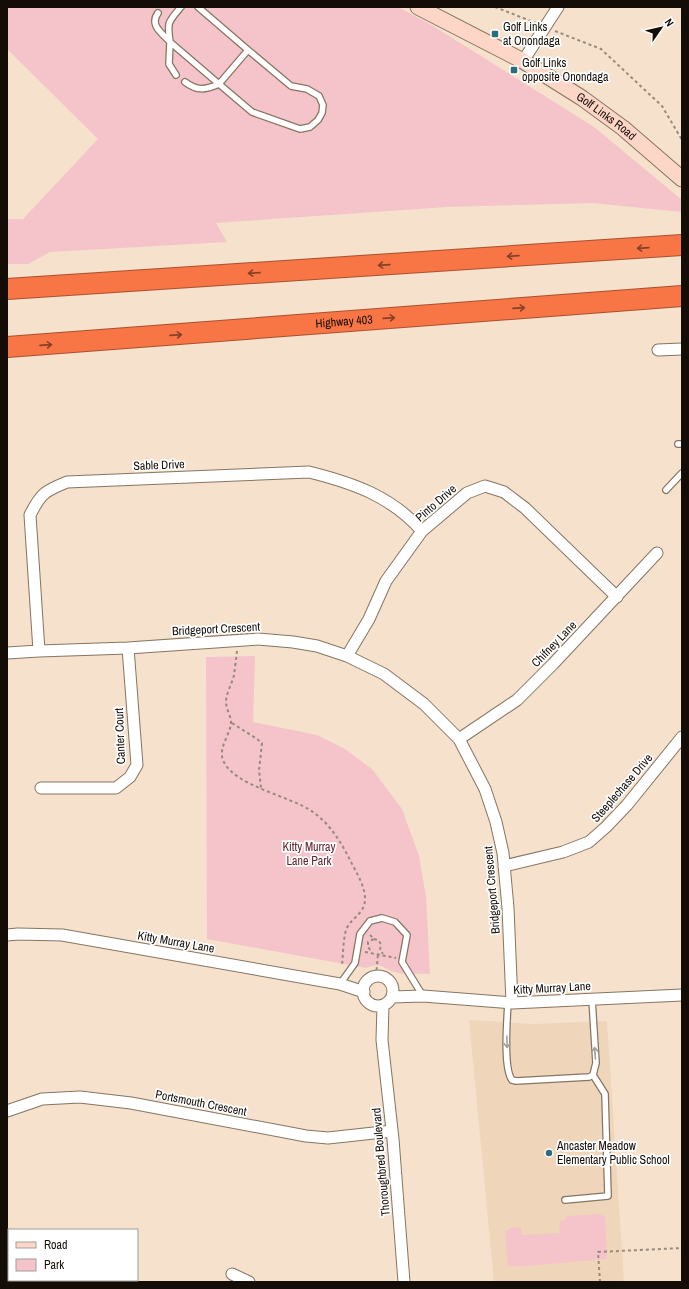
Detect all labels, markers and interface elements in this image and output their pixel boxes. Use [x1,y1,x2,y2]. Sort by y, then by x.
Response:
north arrow [641,8,681,48]
text: N [662,16,677,29]
place label: Golf Links at Onondaga [503,19,560,49]
marker: Golf Links at Onondaga [490,29,500,39]
place label: Golf Links opposite Onondaga [522,55,609,85]
marker: Golf Links opposite Onondaga [509,65,519,75]
street label: Golf Links Road [573,89,639,144]
one-way arrow [637,244,650,251]
one-way arrow [507,253,520,260]
one-way arrow [378,261,391,268]
one-way arrow [248,270,261,277]
one-way arrow [512,305,525,312]
street label: Highway 403 [315,311,373,332]
one-way arrow [382,315,395,322]
one-way arrow [169,331,182,338]
one-way arrow [39,341,52,348]
street label: Sable Drive [133,456,185,474]
street label: Pinto Drive [412,481,460,525]
street label: Chifney Lane [528,617,580,671]
street label: Bridgeport Crescent [172,619,261,639]
street label: Canter Court [111,707,129,764]
street label: Steeplechase Drive [588,750,656,826]
park label: Kitty Murray Lane Park [282,839,336,869]
street label: Bridgeport Crescent [480,845,504,935]
street label: Kitty Murray Lane [136,927,216,957]
street label: Kitty Murray Lane [513,978,591,998]
one-way arrow [503,1035,511,1048]
one-way arrow [592,1047,599,1060]
street label: Portsmouth Crescent [154,1086,248,1120]
street label: Thoroughbred Boulevard [368,1107,394,1217]
place label: Ancaster Meadow Elementary Public School [556,1138,670,1168]
marker: Ancaster Meadow Elementary Public School [544,1148,554,1158]
legend [8,1229,138,1281]
text: Road [44,1237,68,1253]
text: Park [44,1257,64,1273]

